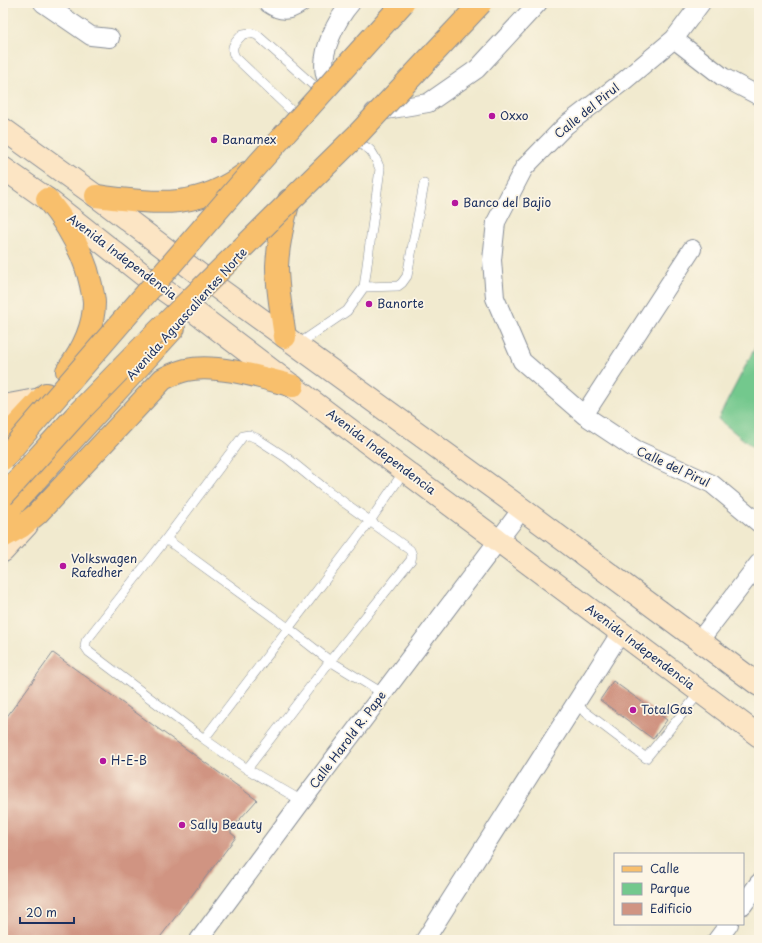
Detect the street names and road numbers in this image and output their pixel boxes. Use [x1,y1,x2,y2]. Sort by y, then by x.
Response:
street label: Calle del Pirul [550,78,623,142]
street label: Avenida Independencia [64,209,182,304]
street label: Avenida Aguascalientes Norte [122,243,251,384]
street label: Avenida Independencia [323,404,441,499]
street label: Calle del Pirul [634,441,713,491]
street label: Avenida Independencia [582,599,700,694]
street label: Calle Harold R. Pape [305,687,390,792]

